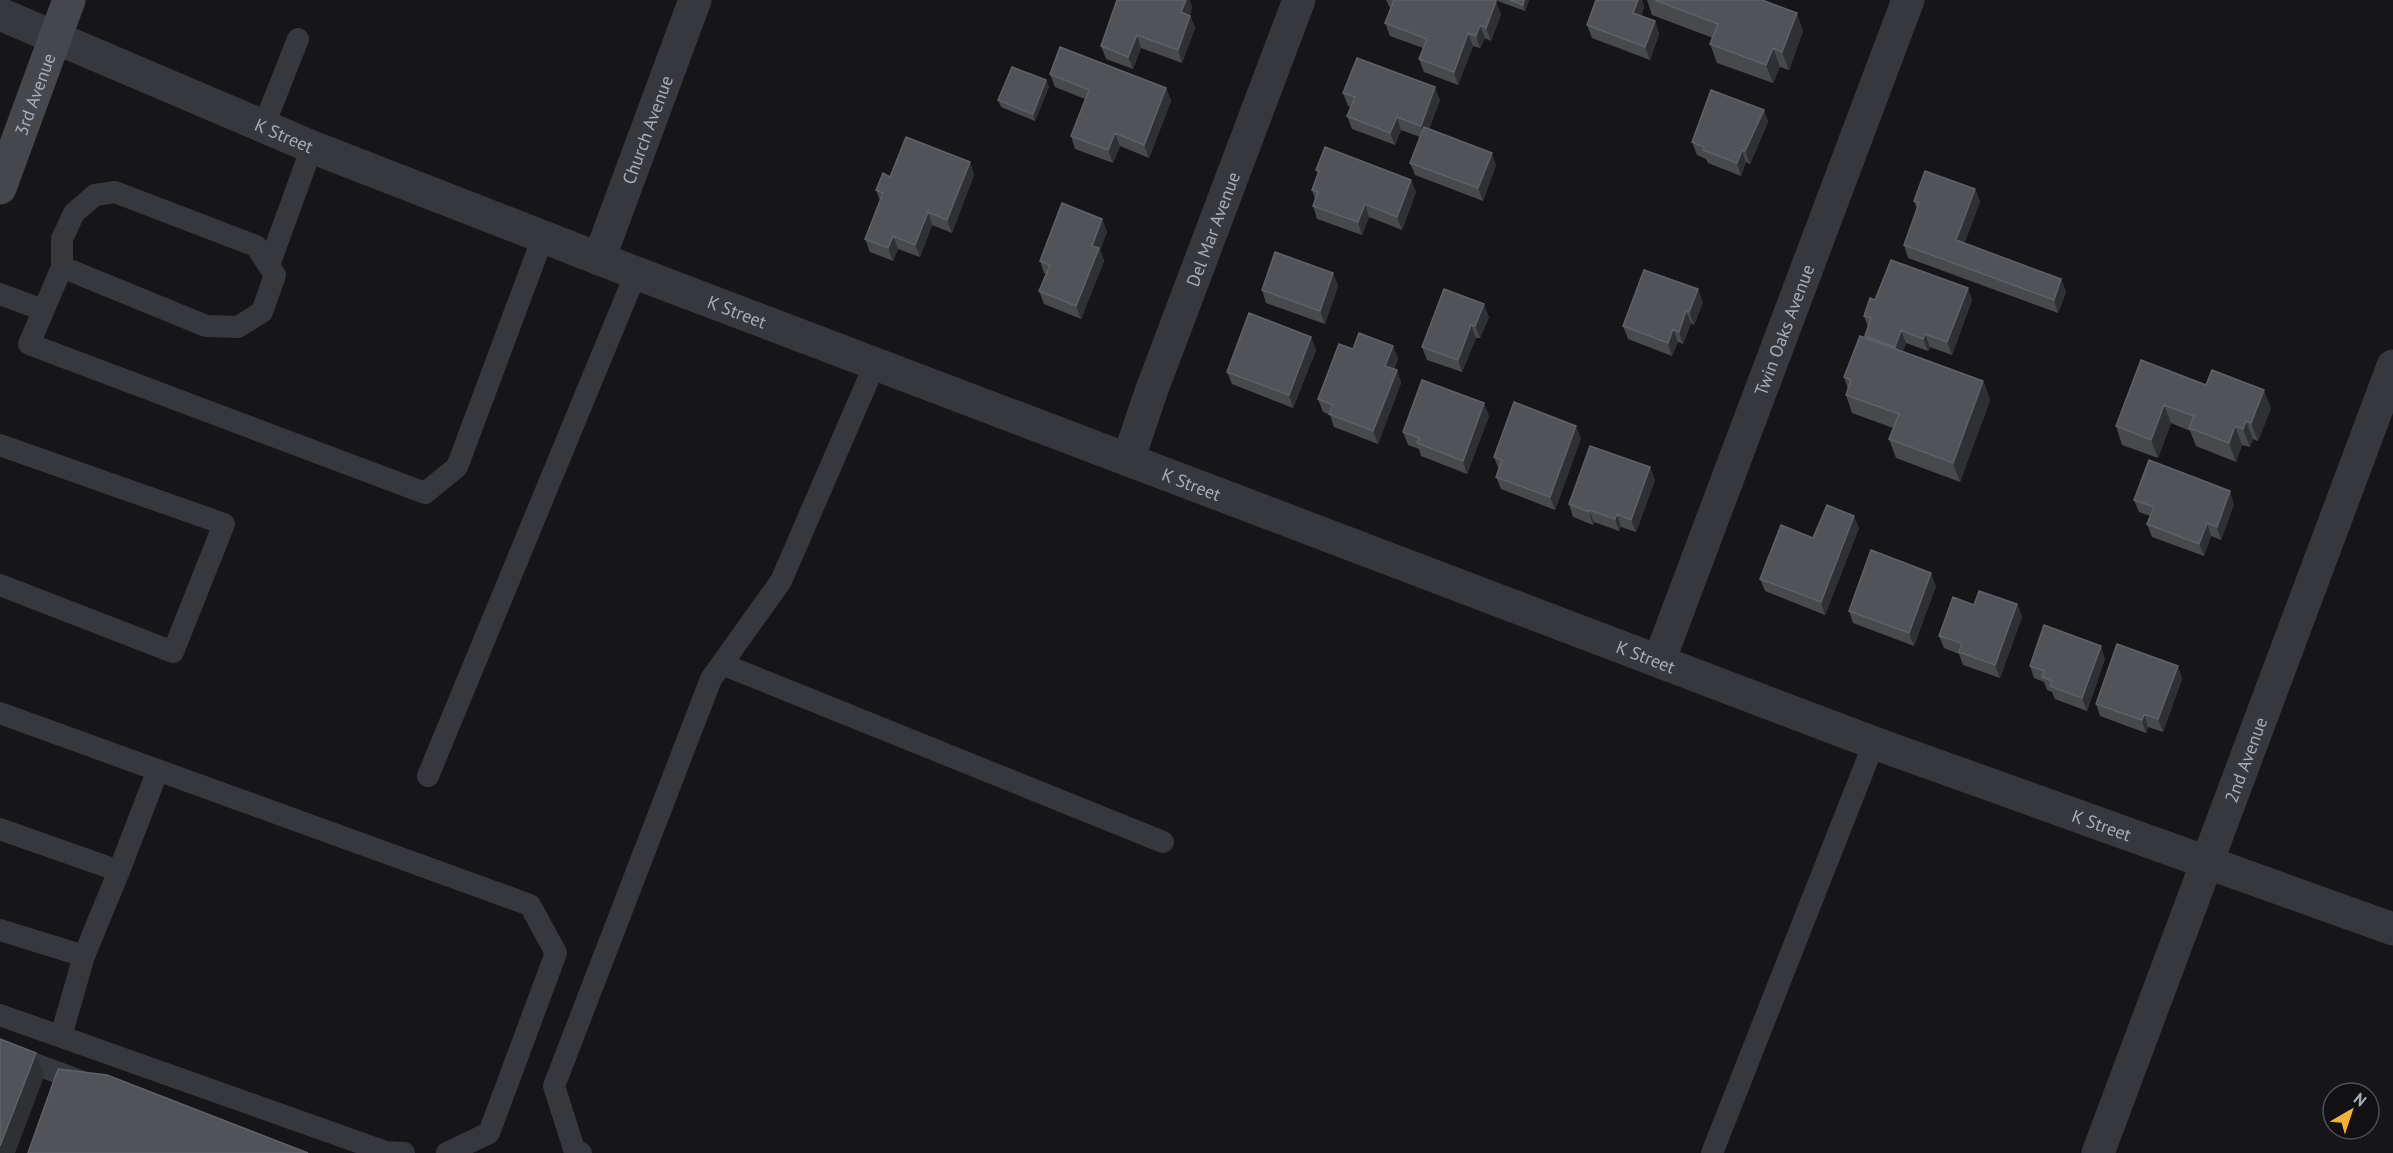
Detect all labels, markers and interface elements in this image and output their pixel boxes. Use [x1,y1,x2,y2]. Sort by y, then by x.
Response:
street label: 3rd Avenue [9,50,60,139]
street label: Church Avenue [616,72,678,187]
street label: K Street [252,113,317,158]
street label: Del Mar Avenue [1180,168,1245,290]
street label: Twin Oaks Avenue [1749,261,1819,399]
street label: K Street [704,290,770,333]
street label: K Street [1159,462,1224,506]
street label: K Street [1613,635,1679,678]
street label: 2nd Avenue [2219,714,2272,806]
street label: K Street [2069,803,2135,846]
north arrow [2321,1081,2381,1141]
text: N [2350,1088,2371,1110]

